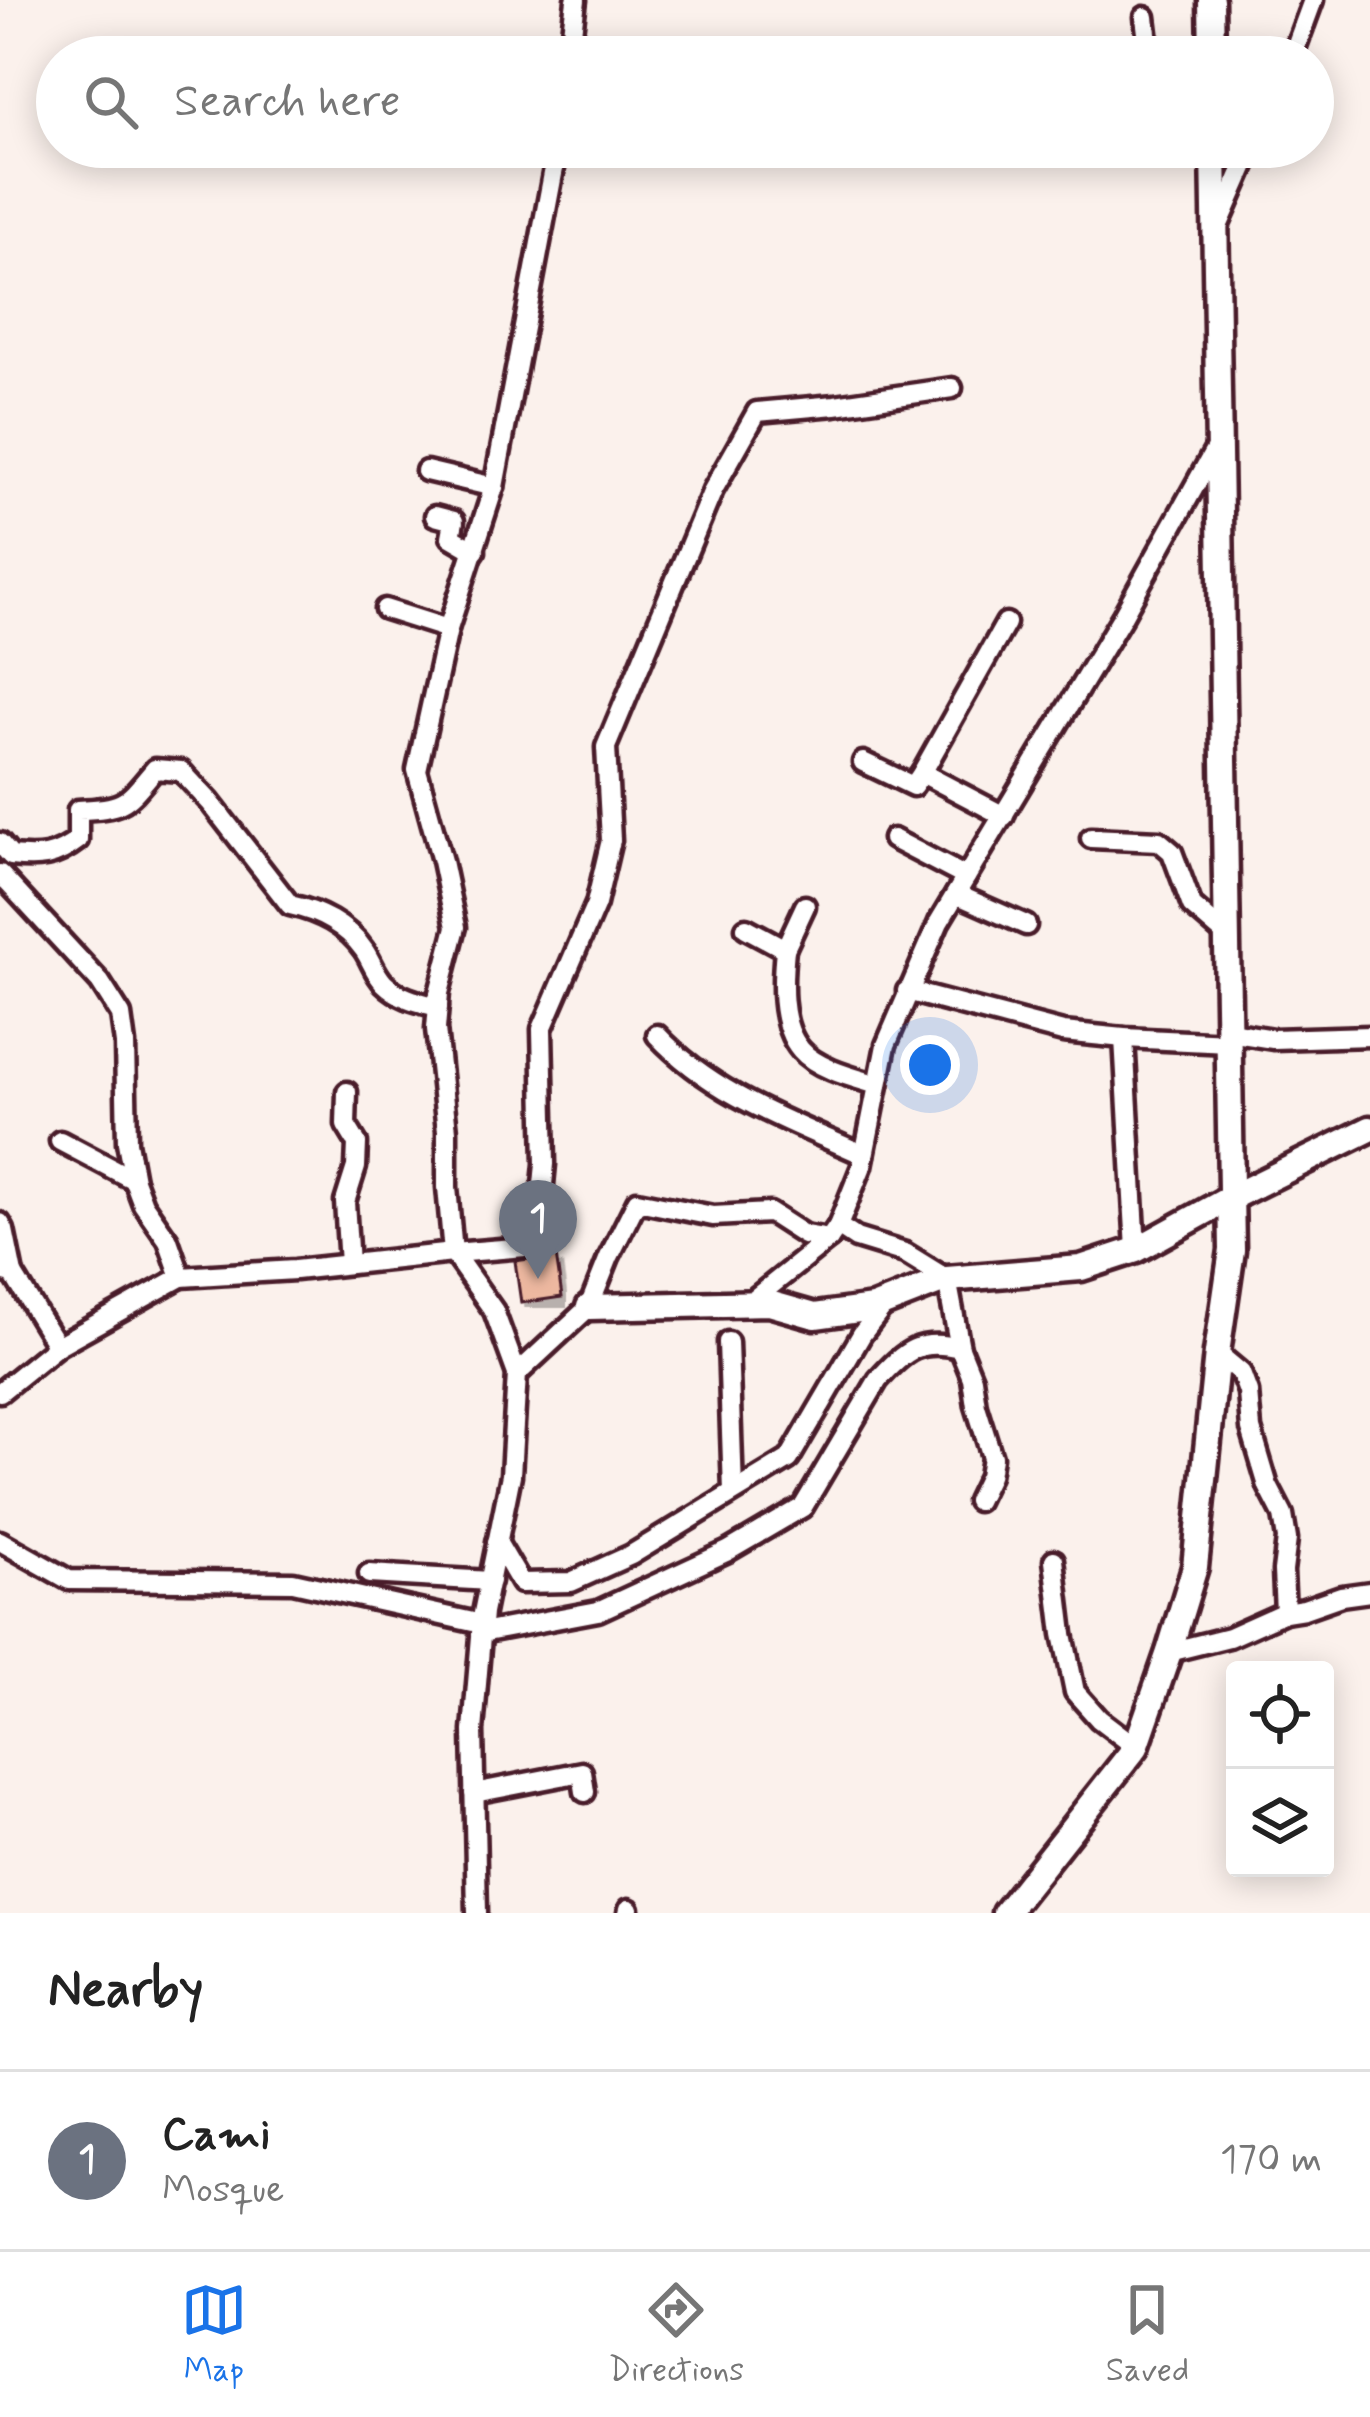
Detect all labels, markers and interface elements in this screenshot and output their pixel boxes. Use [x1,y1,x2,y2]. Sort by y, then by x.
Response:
search box [36,36,1334,168]
icon: search [78,69,144,135]
text: Search here [174,73,401,132]
your location [900,1035,960,1095]
pin: 1 [499,1180,577,1279]
map controls [1226,1661,1334,1877]
button: locate [1226,1661,1334,1769]
button: layers [1226,1769,1334,1877]
text: Nearby [48,1958,203,2024]
text: Cami [162,2106,271,2165]
text: 1 [78,2135,96,2186]
text: 170 m [1220,2135,1322,2186]
text: Mosque [162,2165,284,2216]
tab: Map [181,2277,247,2393]
tab: Directions [608,2277,744,2393]
tab: Saved [1106,2277,1189,2393]

